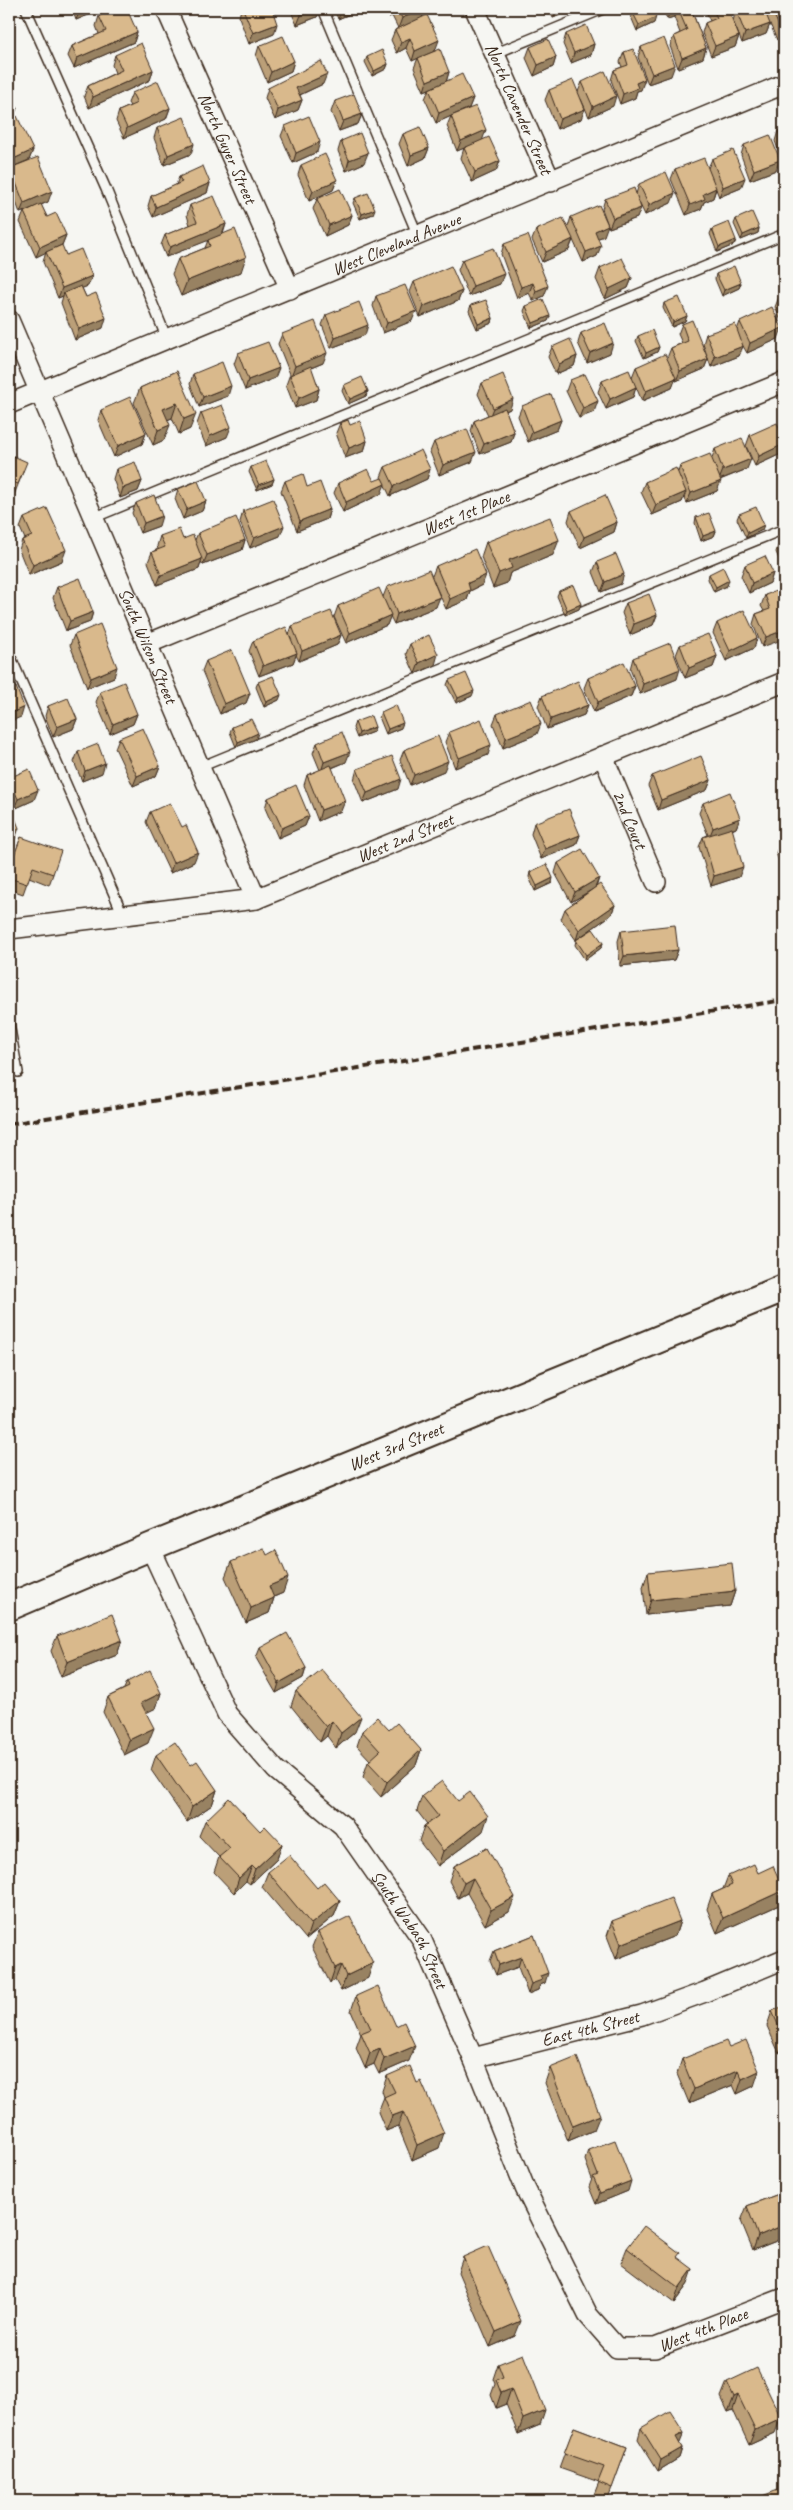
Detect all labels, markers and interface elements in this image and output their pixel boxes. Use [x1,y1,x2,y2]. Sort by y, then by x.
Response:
street label: North Cavender Street [480,40,558,179]
street label: North Guyer Street [193,89,263,209]
street label: West Cleveland Avenue [329,207,465,280]
street label: West 1st Place [420,485,514,540]
street label: South Wilson Street [114,585,183,709]
street label: 2nd Court [608,787,653,854]
street label: West 2nd Street [354,807,458,867]
street label: West 3rd Street [345,1417,449,1476]
street label: South Wabash Street [366,1866,453,1994]
street label: East 4th Street [539,2005,643,2051]
street label: West 4th Place [655,2302,752,2357]

